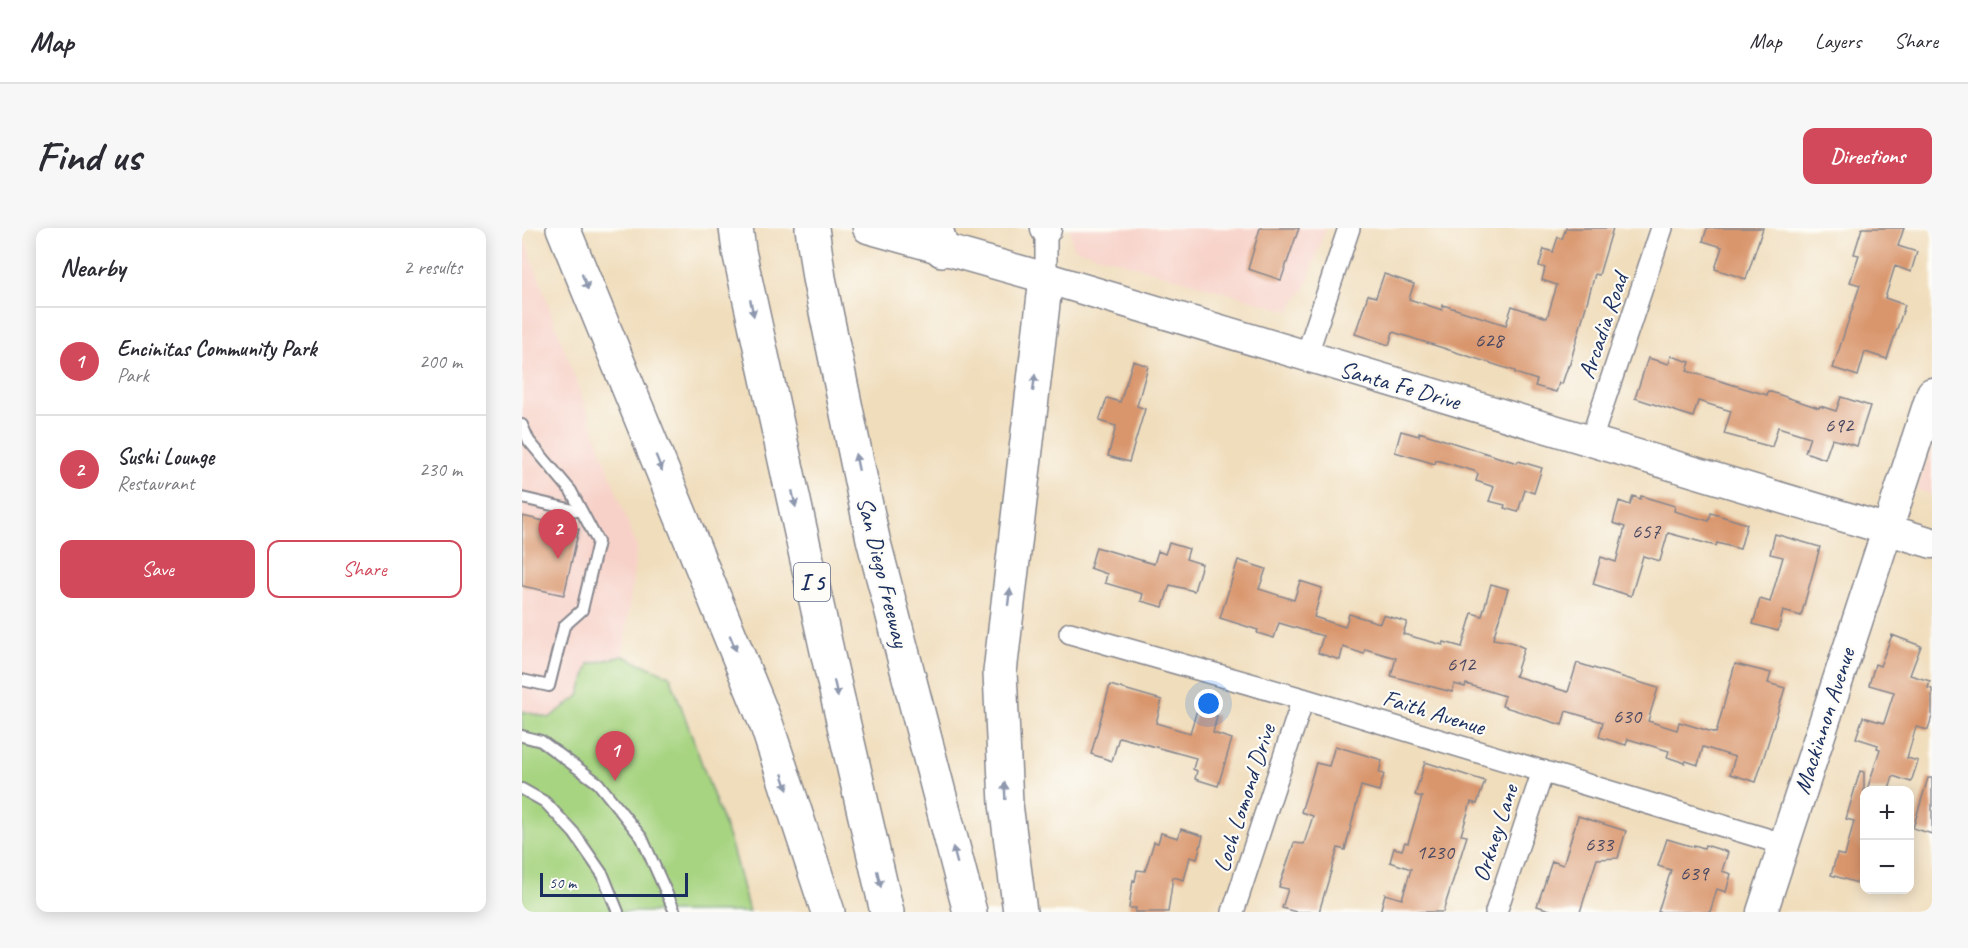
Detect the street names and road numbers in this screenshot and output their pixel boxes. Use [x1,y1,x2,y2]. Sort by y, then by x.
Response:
street label: Arcadia Road [1571,266,1636,382]
street label: Santa Fe Drive [1336,354,1466,417]
street label: San Diego Freeway [850,494,917,652]
road number: I 5 [794,563,830,601]
street label: Mackinnon Avenue [1786,642,1862,798]
street label: Faith Avenue [1379,682,1491,742]
street label: Loch Lomond Drive [1206,718,1283,876]
street label: Orkney Lane [1465,779,1525,885]

